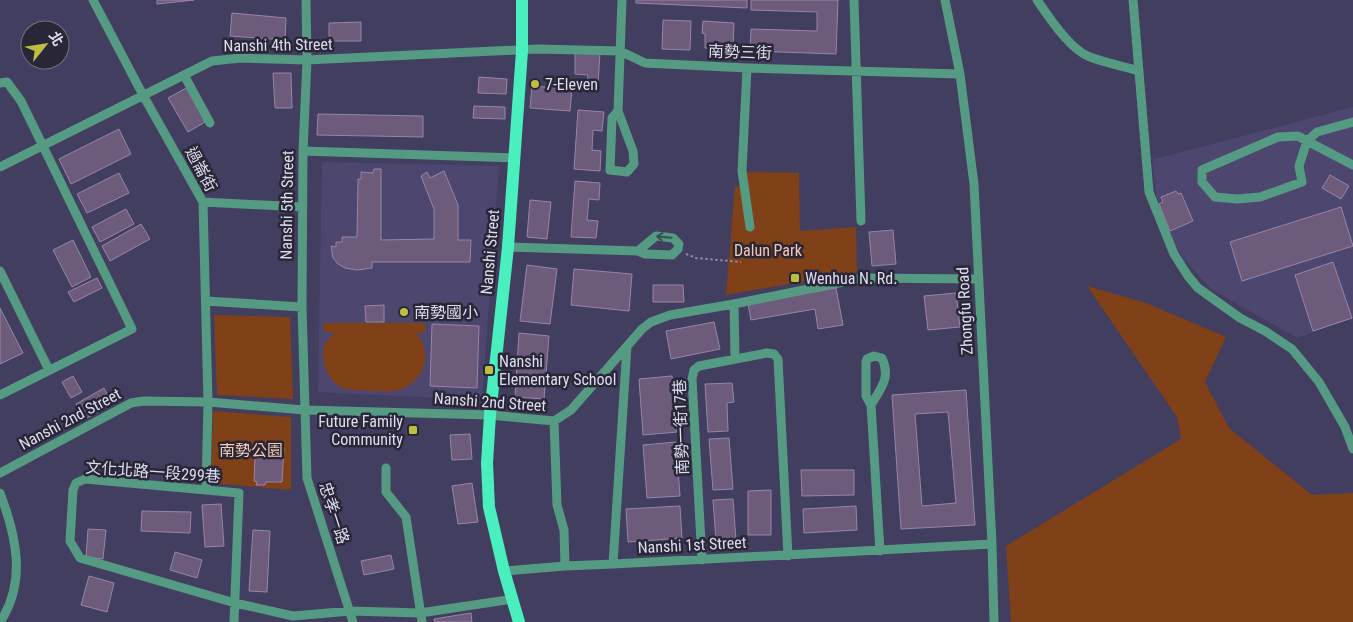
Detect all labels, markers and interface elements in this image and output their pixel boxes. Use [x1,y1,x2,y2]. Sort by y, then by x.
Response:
north arrow [20,20,70,70]
text: 北 [46,28,67,49]
street label: Nanshi 4th Street [223,35,333,55]
street label: 南勢三街 [708,41,772,63]
place label: 7-Eleven [545,75,598,94]
marker: 7-Eleven [529,78,541,90]
street label: 過崙街 [181,143,221,195]
street label: Nanshi 5th Street [277,150,297,260]
street label: Nanshi Street [477,208,503,295]
one-way arrow [656,233,672,242]
park label: Dalun Park [734,241,803,260]
street label: Zhongfu Road [953,266,977,356]
place label: Wenhua N. Rd. [805,269,897,288]
marker: Wenhua N. Rd. [789,272,801,284]
place label: 南勢國小 [414,303,478,322]
marker: 南勢國小 [398,306,410,318]
place label: Nanshi Elementary School [499,352,616,389]
marker: Nanshi Elementary School [483,364,495,376]
street label: 南勢一街17巷 [670,379,692,475]
street label: Nanshi 2nd Street [16,384,124,454]
street label: Nanshi 2nd Street [433,389,547,415]
place label: Future Family Community [318,412,403,449]
marker: Future Family Community [407,424,419,436]
park label: 南勢公園 [219,441,283,460]
street label: 文化北路一段299巷 [85,458,221,486]
street label: 忠孝一路 [315,480,353,546]
street label: Nanshi 1st Street [637,533,747,557]

